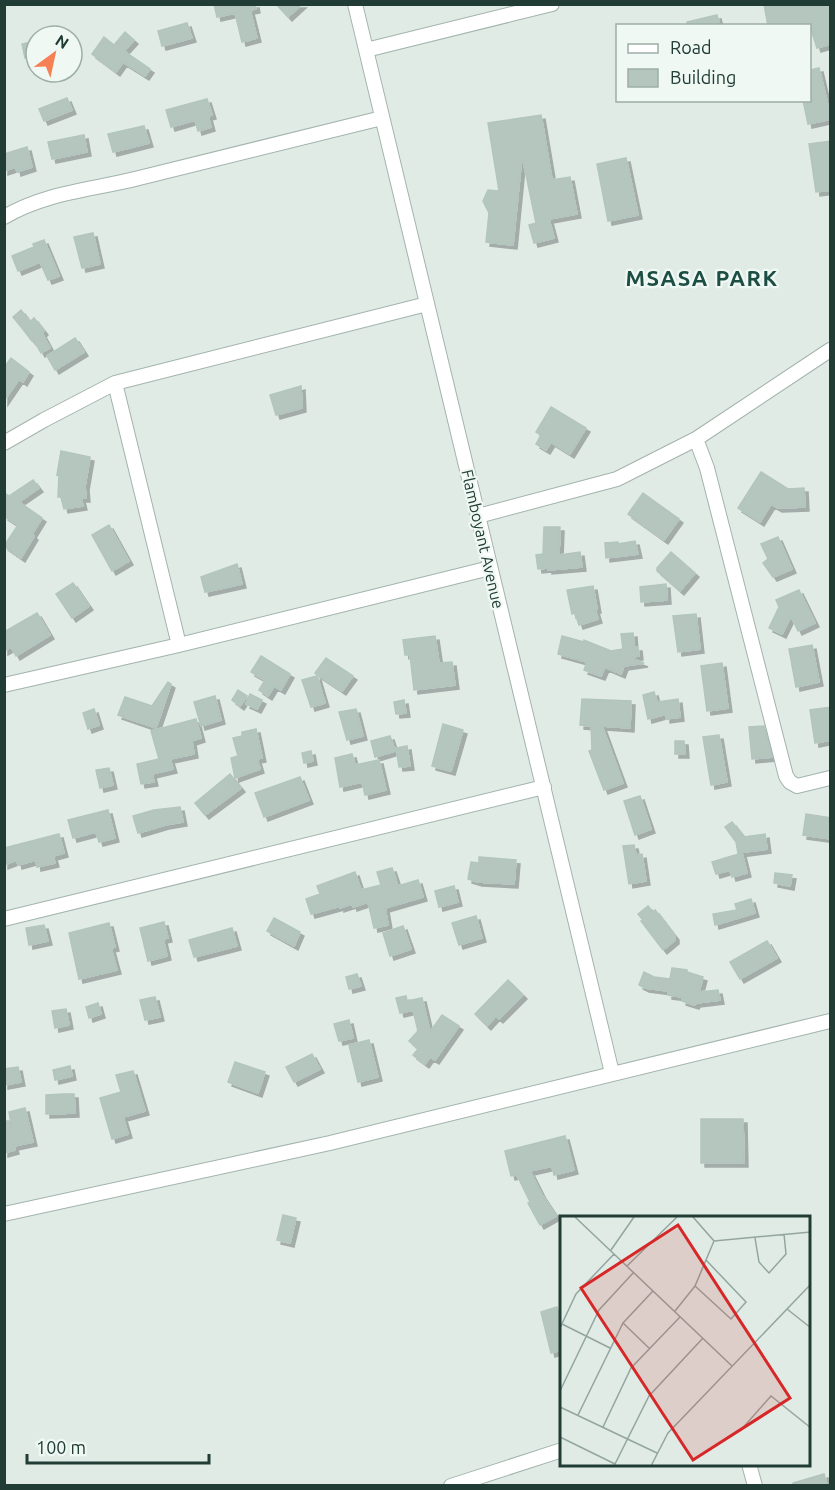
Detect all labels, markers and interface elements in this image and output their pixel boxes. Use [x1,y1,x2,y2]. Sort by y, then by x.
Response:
north arrow [24,24,84,84]
legend [616,24,811,102]
text: N [52,31,72,52]
text: Road [670,37,712,57]
text: Building [670,67,736,87]
district label: MSASA PARK [625,265,779,290]
street label: Flamboyant Avenue [458,468,508,610]
inset map [560,1216,811,1466]
scale bar [27,1427,208,1465]
text: 100 m [36,1437,86,1457]

